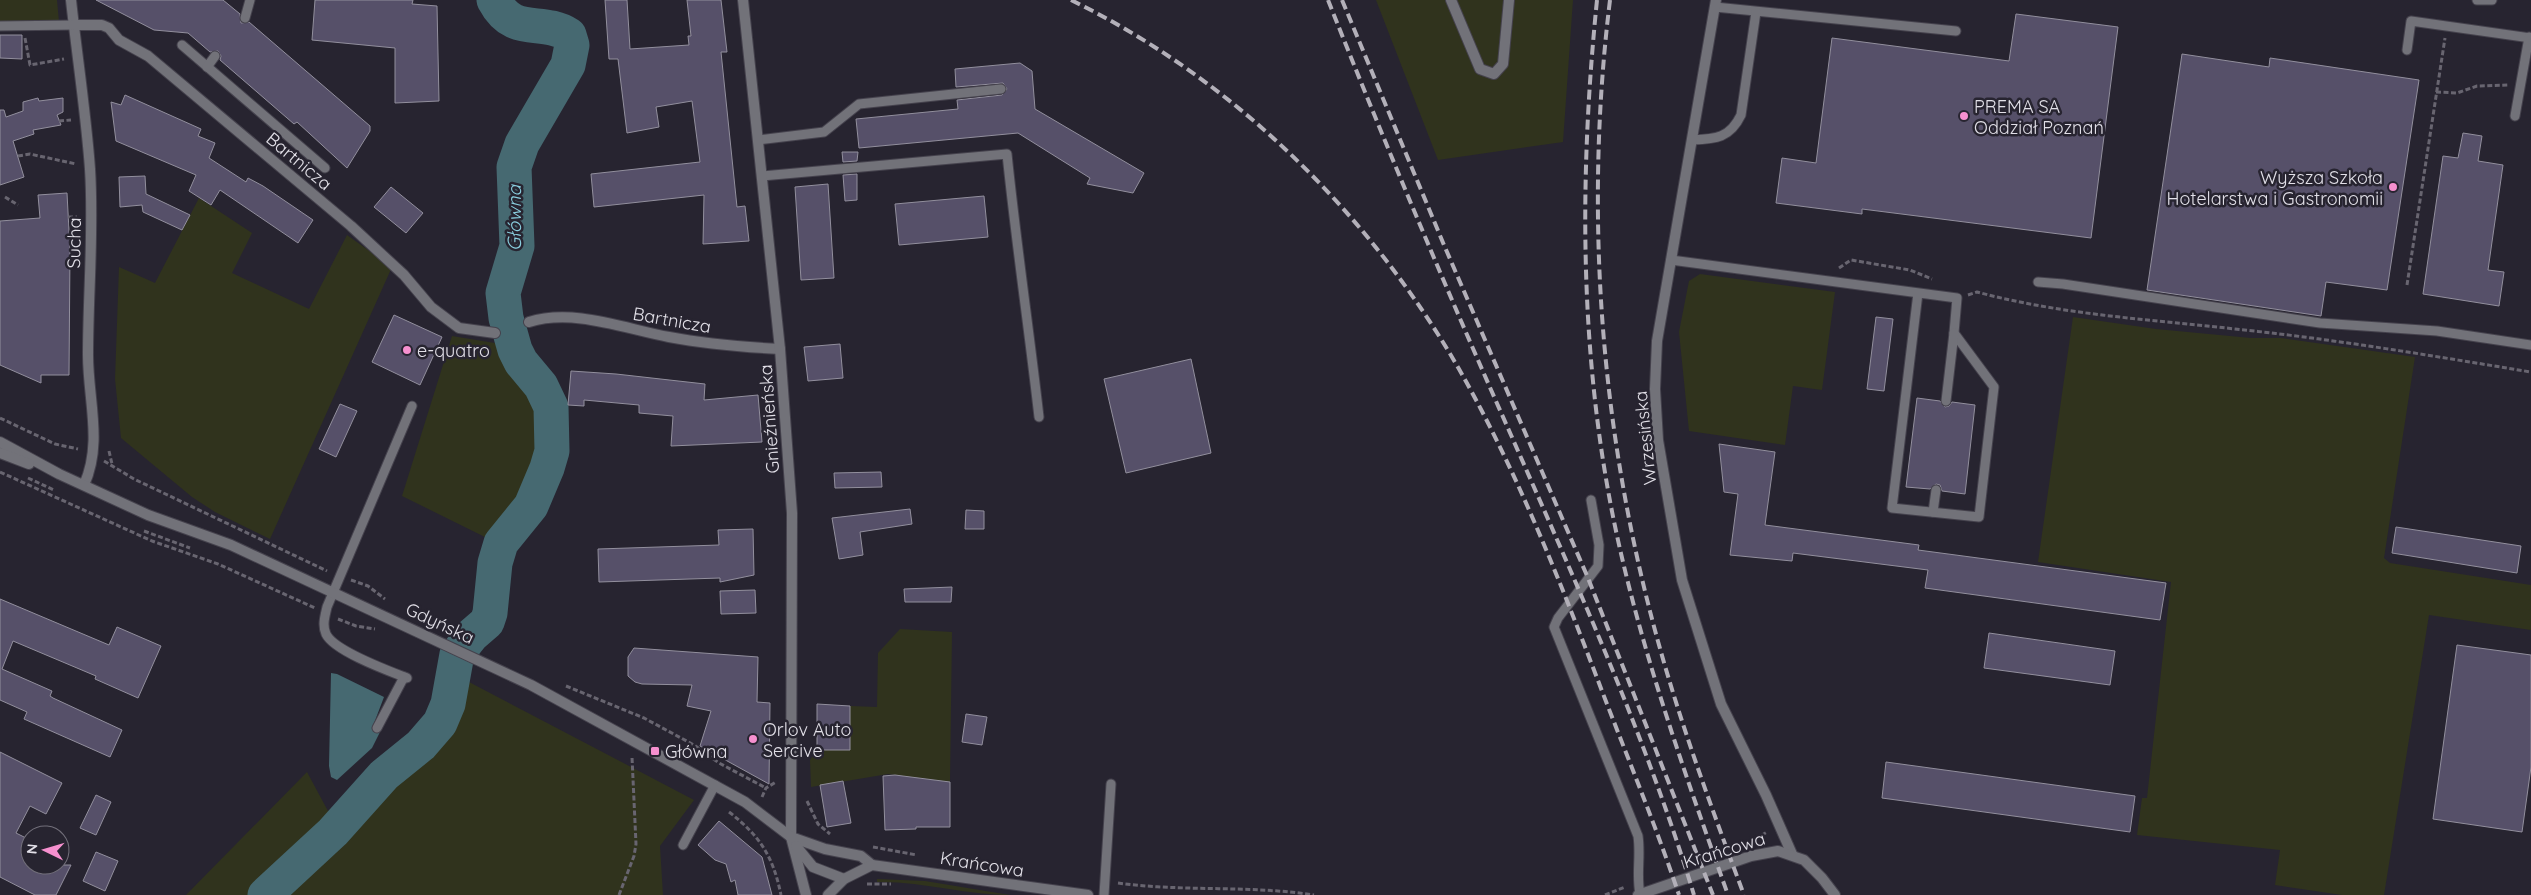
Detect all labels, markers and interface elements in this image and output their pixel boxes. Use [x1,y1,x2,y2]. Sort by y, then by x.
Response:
place label: PREMA SA Oddział Poznań [1974,95,2104,139]
marker: PREMA SA Oddział Poznań [1958,110,1970,122]
street label: Bartnicza [261,127,337,195]
place label: Wyższa Szkoła Hotelarstwa i Gastronomii [2167,166,2383,210]
marker: Wyższa Szkoła Hotelarstwa i Gastronomii [2387,181,2399,193]
water label: Główna [502,184,526,251]
street label: Sucha [62,217,86,269]
street label: Bartnicza [631,302,713,338]
place label: e-quatro [417,339,490,362]
marker: e-quatro [401,344,413,356]
street label: Gnieźnieńska [754,364,784,474]
street label: Wrzesińska [1629,390,1661,486]
street label: Gdyńska [402,597,478,649]
place label: Orlov Auto Sercive [763,718,852,762]
marker: Orlov Auto Sercive [747,733,759,745]
place label: Główna [665,740,727,763]
marker: Główna [649,745,661,757]
north arrow [20,825,70,875]
street label: Krańcowa [1680,827,1768,873]
text: N [23,843,41,855]
street label: Krańcowa [938,846,1026,882]

